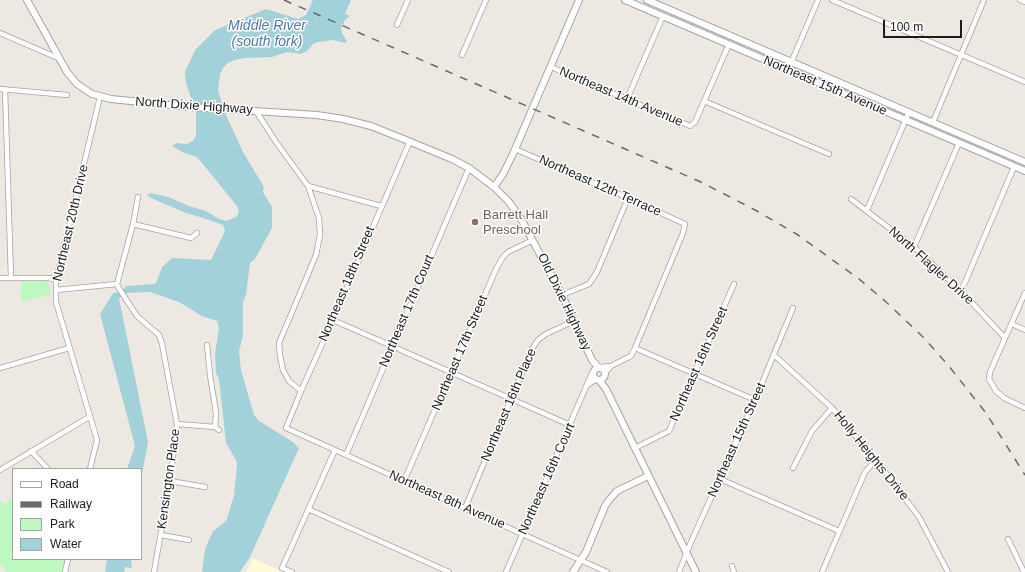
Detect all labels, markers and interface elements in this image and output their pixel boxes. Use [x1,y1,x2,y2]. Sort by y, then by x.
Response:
scale bar [885,12,964,38]
water label: Middle River (south fork) [228,18,306,50]
text: 100 m [890,20,923,34]
street label: Northeast 15th Avenue [761,53,889,119]
street label: Northeast 14th Avenue [557,64,685,130]
street label: North Dixie Highway [135,94,253,118]
street label: Northeast 12th Terrace [536,152,664,220]
street label: Northeast 20th Drive [50,163,92,283]
place label: Barrett Hall Preschool [483,207,548,238]
marker: Barrett Hall Preschool [470,217,480,227]
street label: Northeast 18th Street [316,224,378,344]
street label: North Flagler Drive [885,224,977,308]
street label: Old Dixie Highway [534,251,594,353]
street label: Northeast 17th Court [376,252,438,370]
street label: Northeast 17th Street [429,293,491,413]
street label: Northeast 16th Street [667,304,731,424]
street label: Northeast 16th Place [478,346,540,464]
street label: Northeast 15th Street [705,380,769,500]
street label: Holly Heights Drive [830,408,912,504]
street label: Northeast 16th Court [515,421,579,537]
street label: Kensington Place [154,428,184,530]
street label: Northeast 8th Avenue [386,467,508,533]
legend [12,468,142,560]
text: Road [50,477,79,491]
text: Railway [50,497,92,511]
text: Park [50,517,75,531]
text: Water [50,537,82,551]

